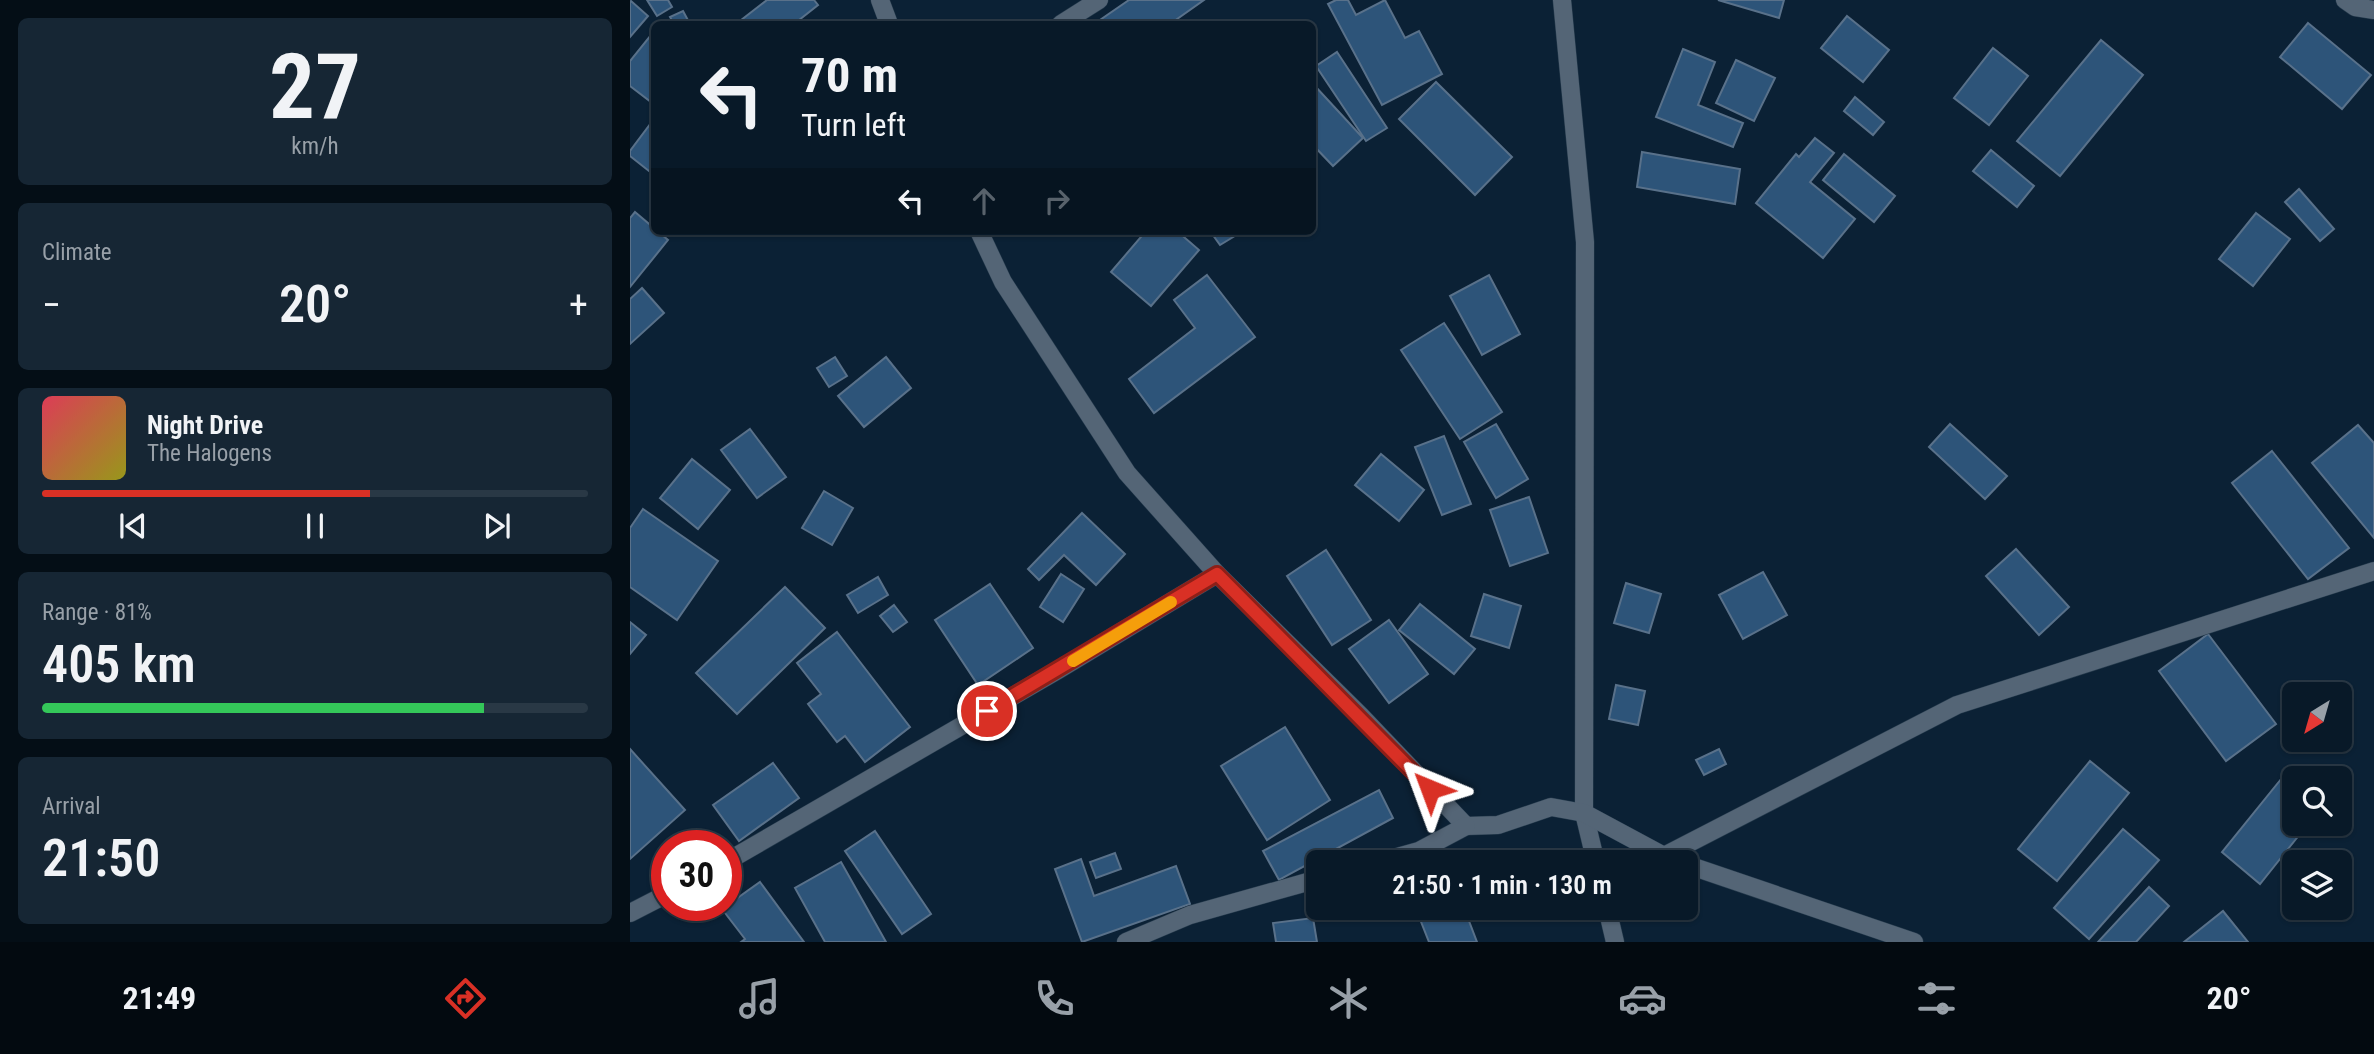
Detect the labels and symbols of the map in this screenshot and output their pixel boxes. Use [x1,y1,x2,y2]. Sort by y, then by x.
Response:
pin [957,681,1017,741]
north arrow [2282,682,2352,752]
position arrow [1393,752,1467,826]
speed limit sign: 30 [651,830,742,921]

